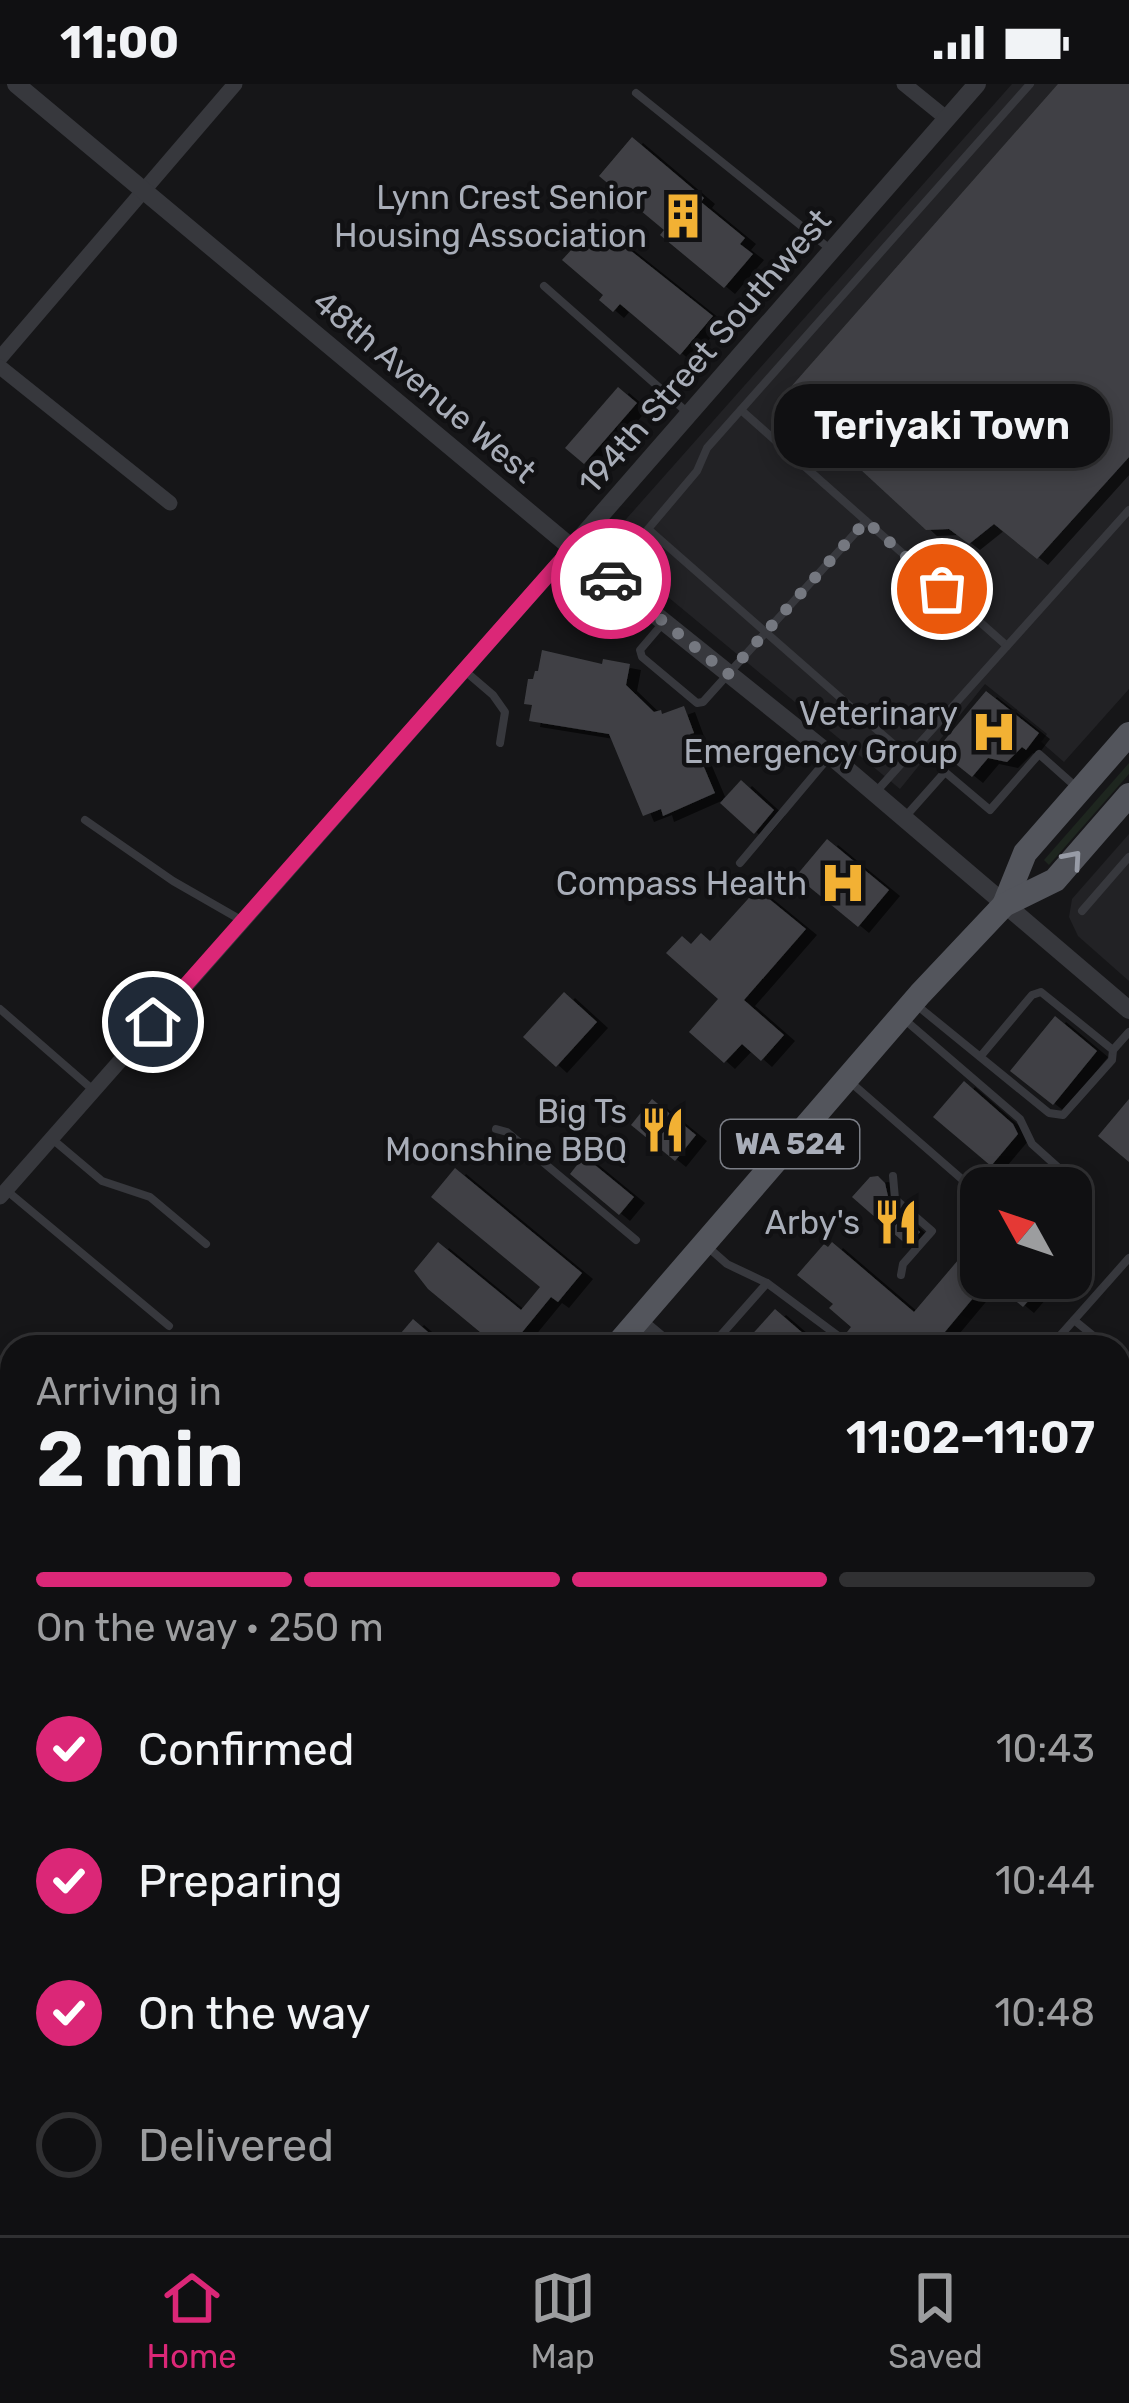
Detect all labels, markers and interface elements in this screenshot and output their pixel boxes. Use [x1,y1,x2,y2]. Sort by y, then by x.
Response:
text: 11:00 [60,16,179,69]
place label: Lynn Crest Senior Housing Association [334,178,647,255]
building icon: Lynn Crest Senior Housing Association [658,191,708,241]
street label: 194th Street Southwest [570,201,839,502]
street label: 48th Avenue West [305,282,544,491]
callout: Teriyaki Town [774,385,1110,469]
text: Teriyaki Town [814,403,1070,449]
courier [551,519,671,639]
pin [891,538,993,640]
icon: car [578,546,644,612]
icon: bag [909,556,975,622]
place label: Veterinary Emergency Group [684,694,958,771]
hospital icon: Veterinary Emergency Group [969,707,1019,757]
one-way arrow [1059,851,1080,872]
hospital icon: Compass Health [818,858,868,908]
place label: Compass Health [556,864,807,903]
pin [102,971,204,1073]
icon: home [120,989,186,1055]
place label: Big Ts Moonshine BBQ [385,1092,627,1169]
restaurant icon: Big Ts Moonshine BBQ [638,1105,688,1155]
road number: WA 524 [721,1120,859,1168]
north arrow [960,1167,1092,1299]
map controls [960,1167,1092,1299]
restaurant icon: Arby's [871,1197,921,1247]
place label: Arby's [765,1203,860,1242]
text: Arriving in [36,1369,222,1415]
text: 11:02–11:07 [846,1411,1095,1464]
text: 2 min [36,1413,244,1506]
text: On the way · 250 m [36,1605,384,1651]
icon: check [36,1716,102,1782]
text: Confirmed [138,1723,355,1776]
text: 10:43 [996,1726,1095,1772]
icon: check [36,1848,102,1914]
text: Preparing [138,1855,343,1908]
text: 10:44 [995,1858,1095,1904]
icon: check [36,1980,102,2046]
text: On the way [138,1987,371,2040]
text: 10:48 [995,1990,1095,2036]
text: Delivered [138,2119,334,2172]
tab: Home [146,2265,237,2376]
tab: Map [530,2265,596,2376]
tab: Saved [888,2265,983,2376]

